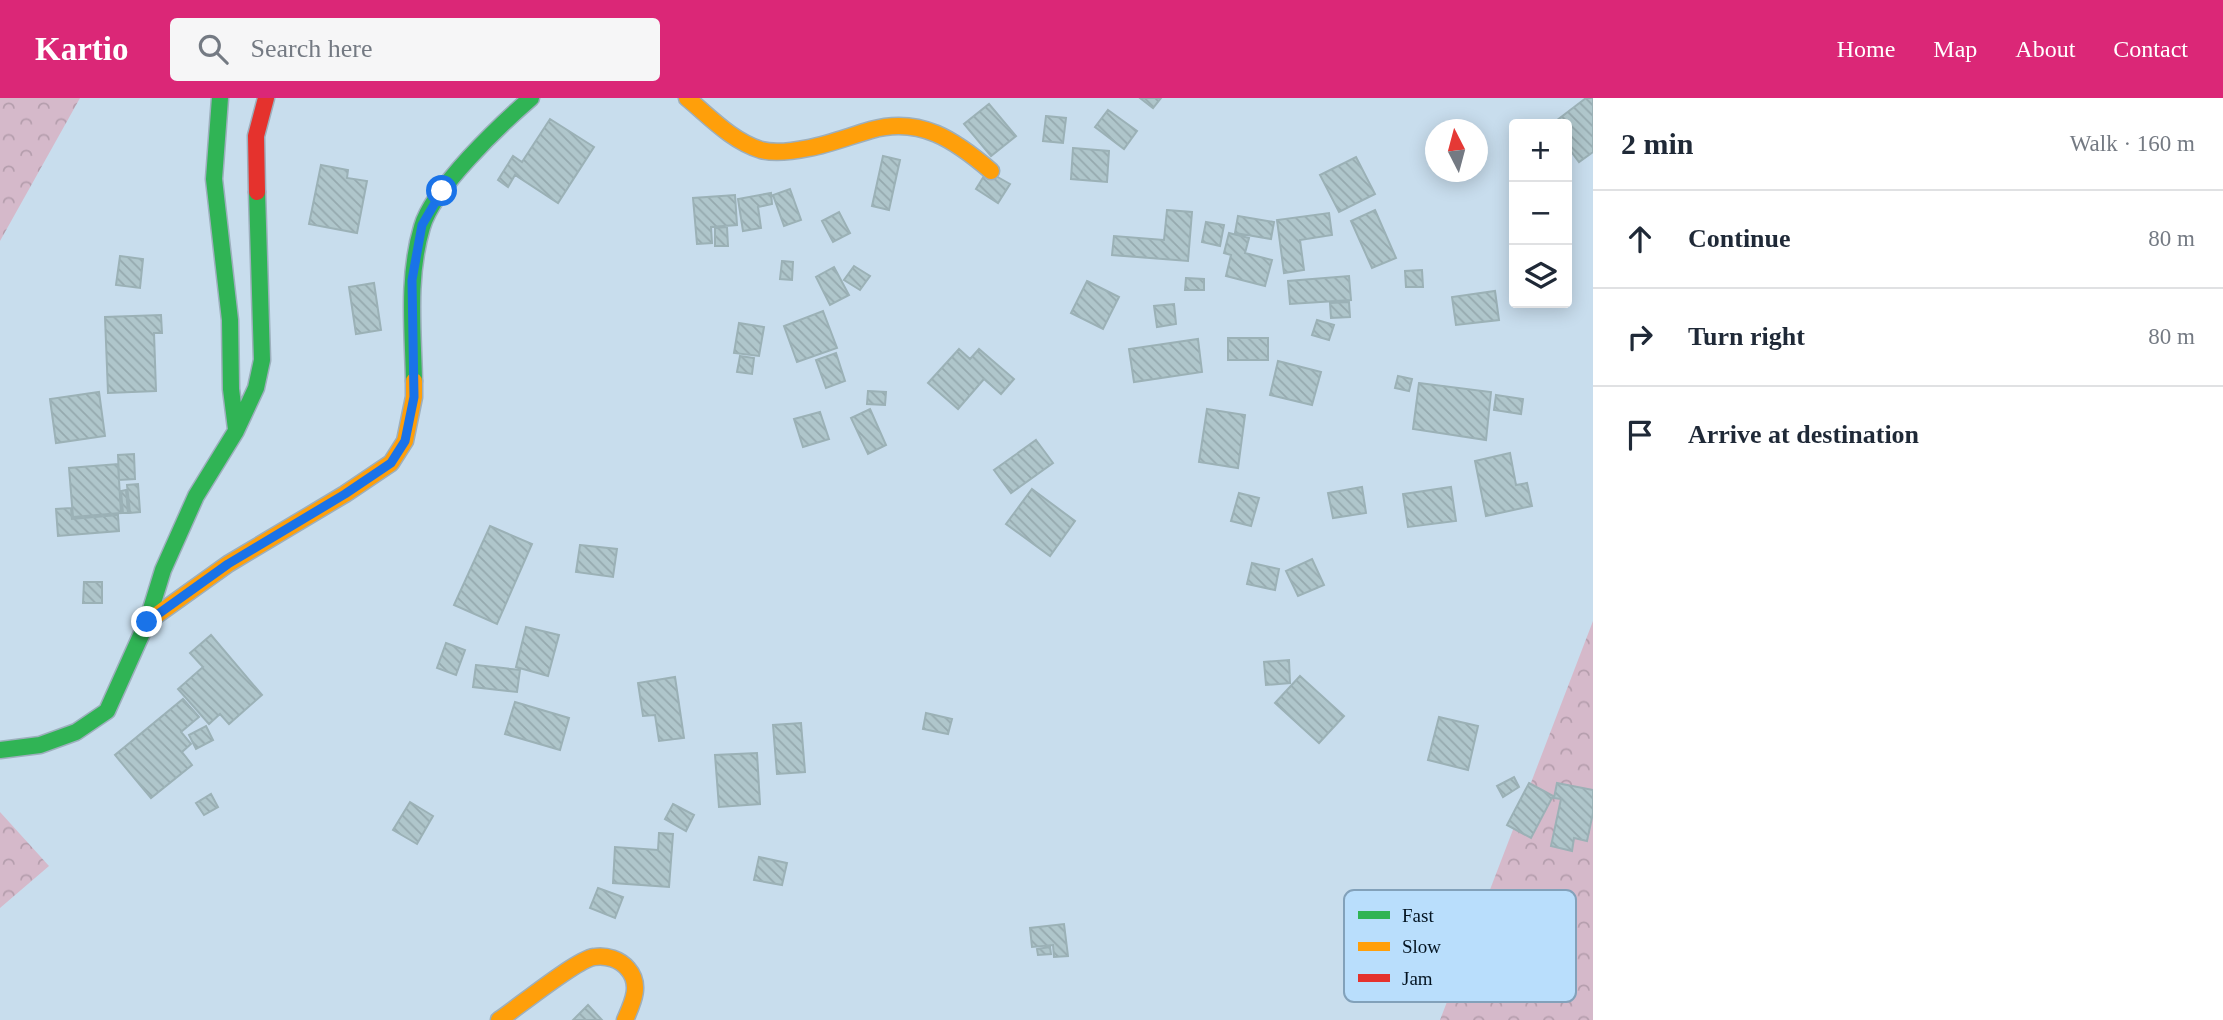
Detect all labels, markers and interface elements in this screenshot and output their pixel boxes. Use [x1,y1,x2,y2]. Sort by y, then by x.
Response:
search box [170,18,660,81]
icon: search [194,30,232,68]
text: Kartio [35,31,128,67]
text: Search here [250,34,372,63]
text: Home [1837,36,1895,62]
text: Map [1933,36,1977,62]
text: About [2015,36,2075,62]
text: Contact [2113,36,2188,62]
north arrow [1425,119,1488,182]
map controls [1509,119,1572,308]
button: + [1509,119,1572,182]
text: 2 min [1621,127,1694,160]
text: Walk · 160 m [2070,131,2195,156]
route start [426,175,457,206]
button: − [1509,182,1572,245]
icon: ahead [1621,220,1659,258]
text: Continue [1688,224,1791,253]
text: 80 m [2148,226,2195,251]
button: layers [1509,245,1572,308]
icon: right [1621,318,1659,356]
text: Turn right [1688,322,1805,351]
text: 80 m [2148,324,2195,349]
icon: arrive [1621,416,1659,454]
text: Arrive at destination [1688,420,1919,449]
route end [131,606,162,637]
legend [1344,890,1576,1002]
text: Fast [1402,905,1434,926]
text: Slow [1402,936,1441,957]
text: Jam [1402,968,1433,989]

